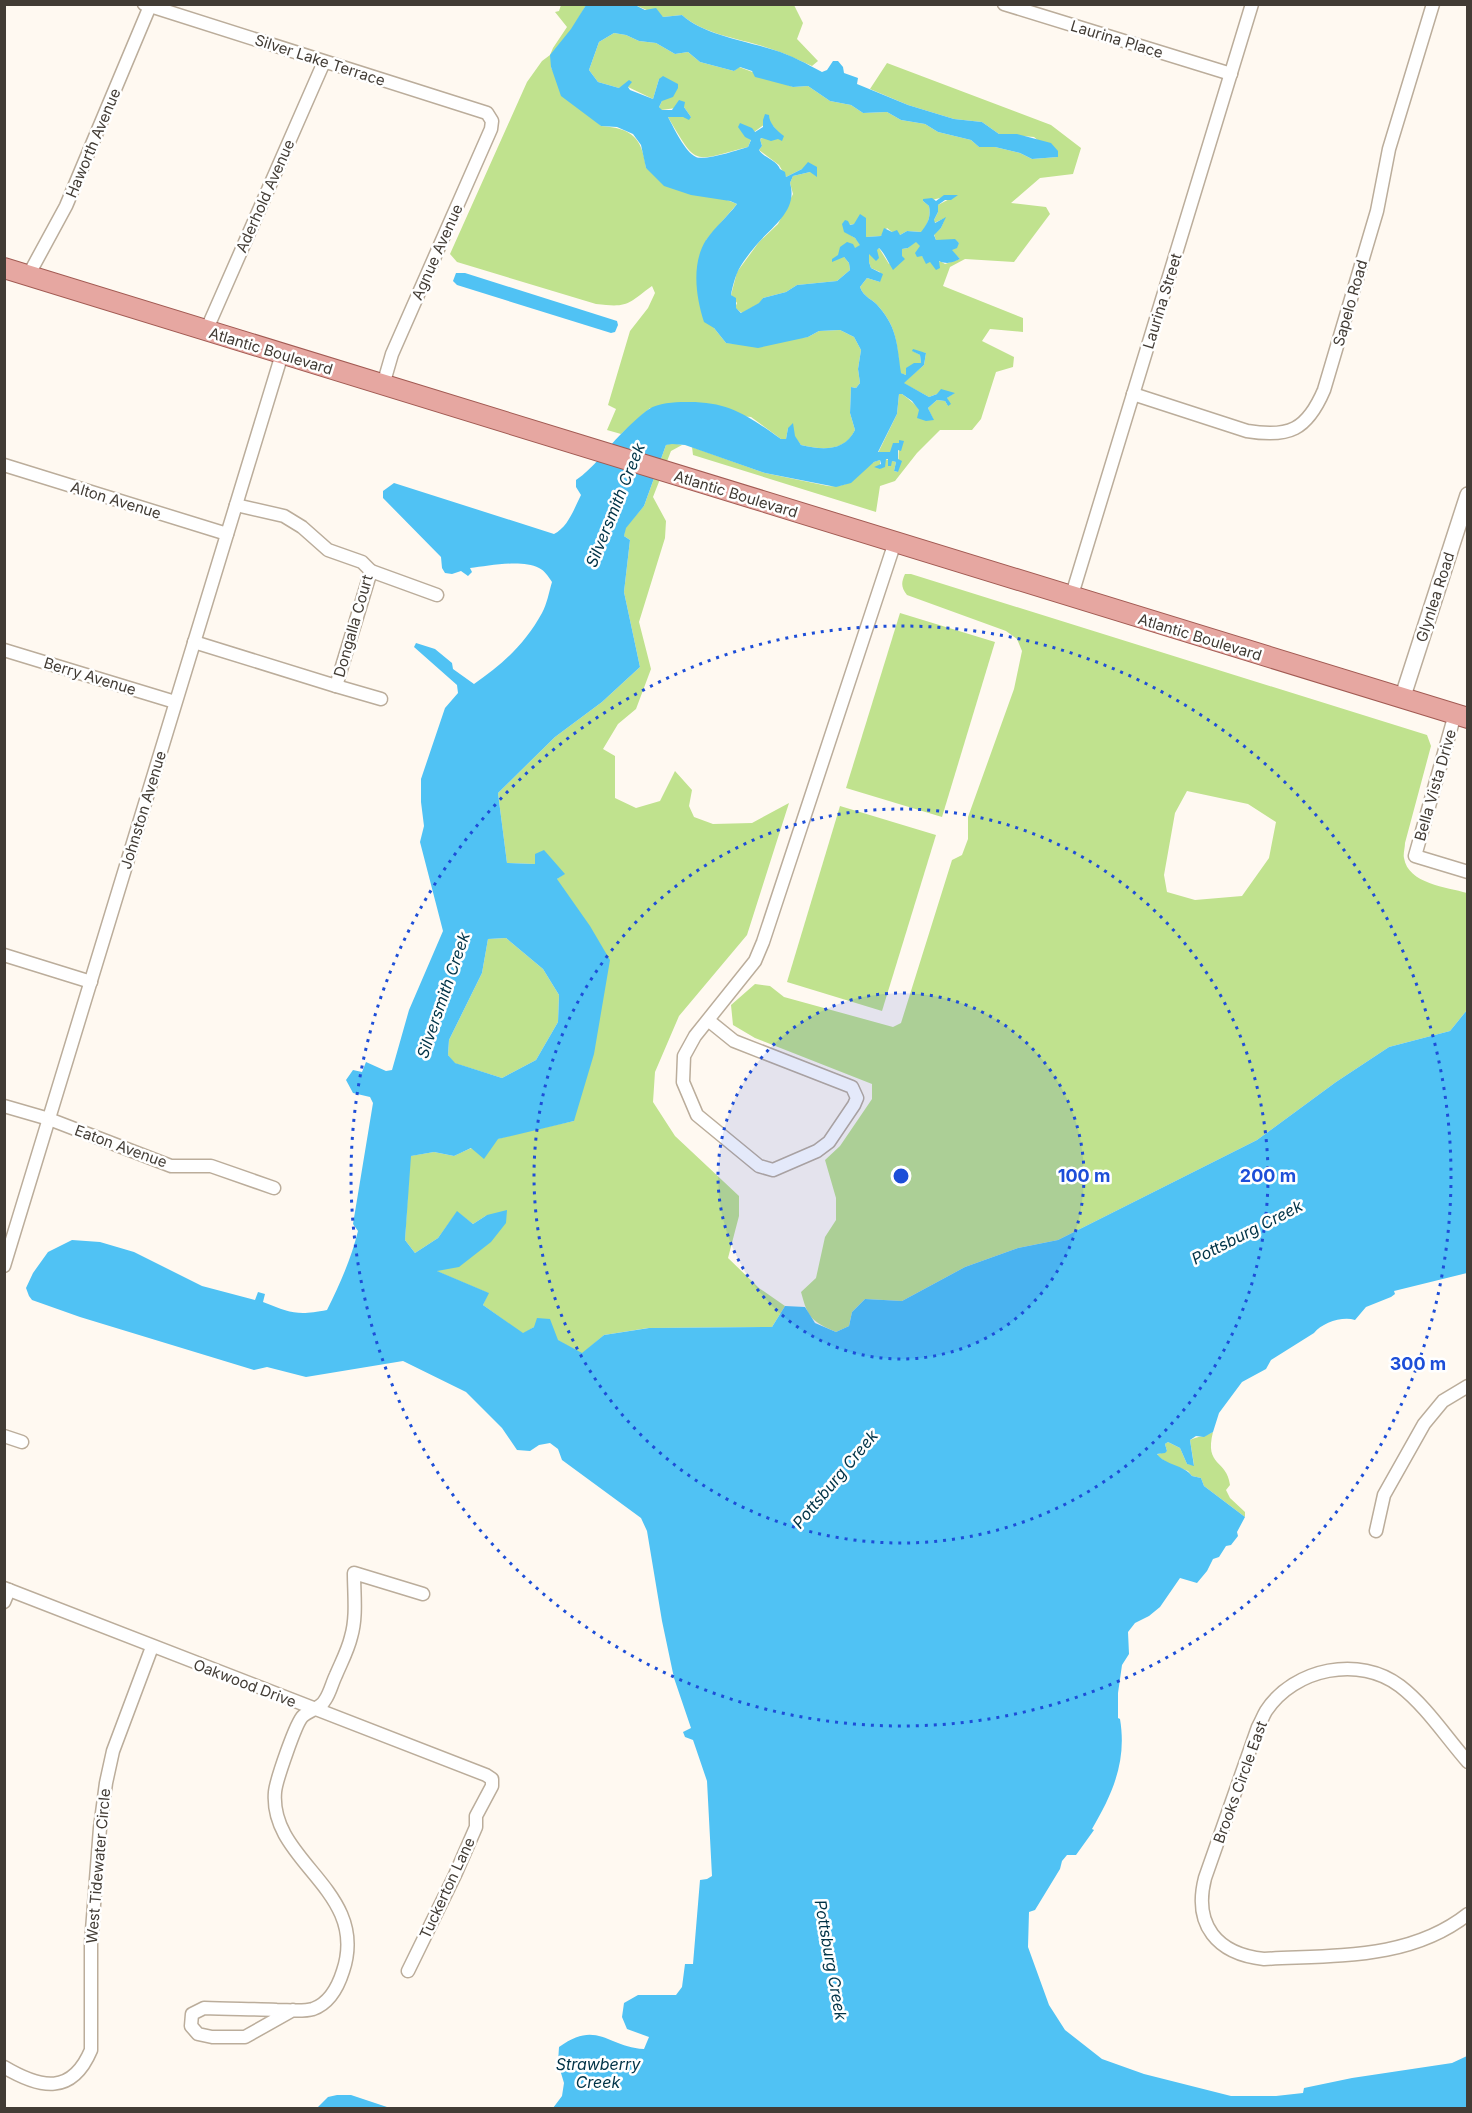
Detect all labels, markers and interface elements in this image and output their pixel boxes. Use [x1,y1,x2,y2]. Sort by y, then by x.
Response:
street label: Laurina Place [1068,16,1166,62]
street label: Silver Lake Terrace [252,30,388,90]
street label: Haworth Avenue [61,85,125,201]
street label: Aderhold Avenue [232,137,298,255]
street label: Agnue Avenue [407,201,467,303]
street label: Laurina Street [1138,251,1186,351]
street label: Sapelo Road [1329,258,1371,348]
street label: Atlantic Boulevard [207,323,335,379]
water label: Silversmith Creek [581,440,649,570]
street label: Atlantic Boulevard [672,466,800,522]
street label: Alton Avenue [68,477,164,523]
street label: Glynlea Road [1412,550,1458,644]
street label: Dongalla Court [329,572,377,679]
street label: Atlantic Boulevard [1136,609,1264,665]
street label: Berry Avenue [41,653,139,699]
street label: Bella Vista Drive [1410,727,1460,843]
street label: Johnston Avenue [116,749,170,871]
water label: Silversmith Creek [412,929,474,1061]
street label: Eaton Avenue [72,1120,170,1172]
text: 100 m [1058,1165,1110,1186]
text: 200 m [1240,1165,1296,1186]
centre of rings [891,1166,911,1186]
water label: Pottsburg Creek [1188,1195,1306,1269]
text: 300 m [1390,1353,1446,1374]
water label: Pottsburg Creek [788,1426,882,1532]
street label: Oakwood Drive [191,1655,299,1711]
street label: Brooks Circle East [1209,1718,1271,1846]
street label: West Tidewater Circle [82,1788,114,1944]
street label: Tuckerton Lane [415,1834,479,1942]
water label: Pottsburg Creek [811,1898,851,2022]
water label: Strawberry Creek [556,2054,641,2092]

